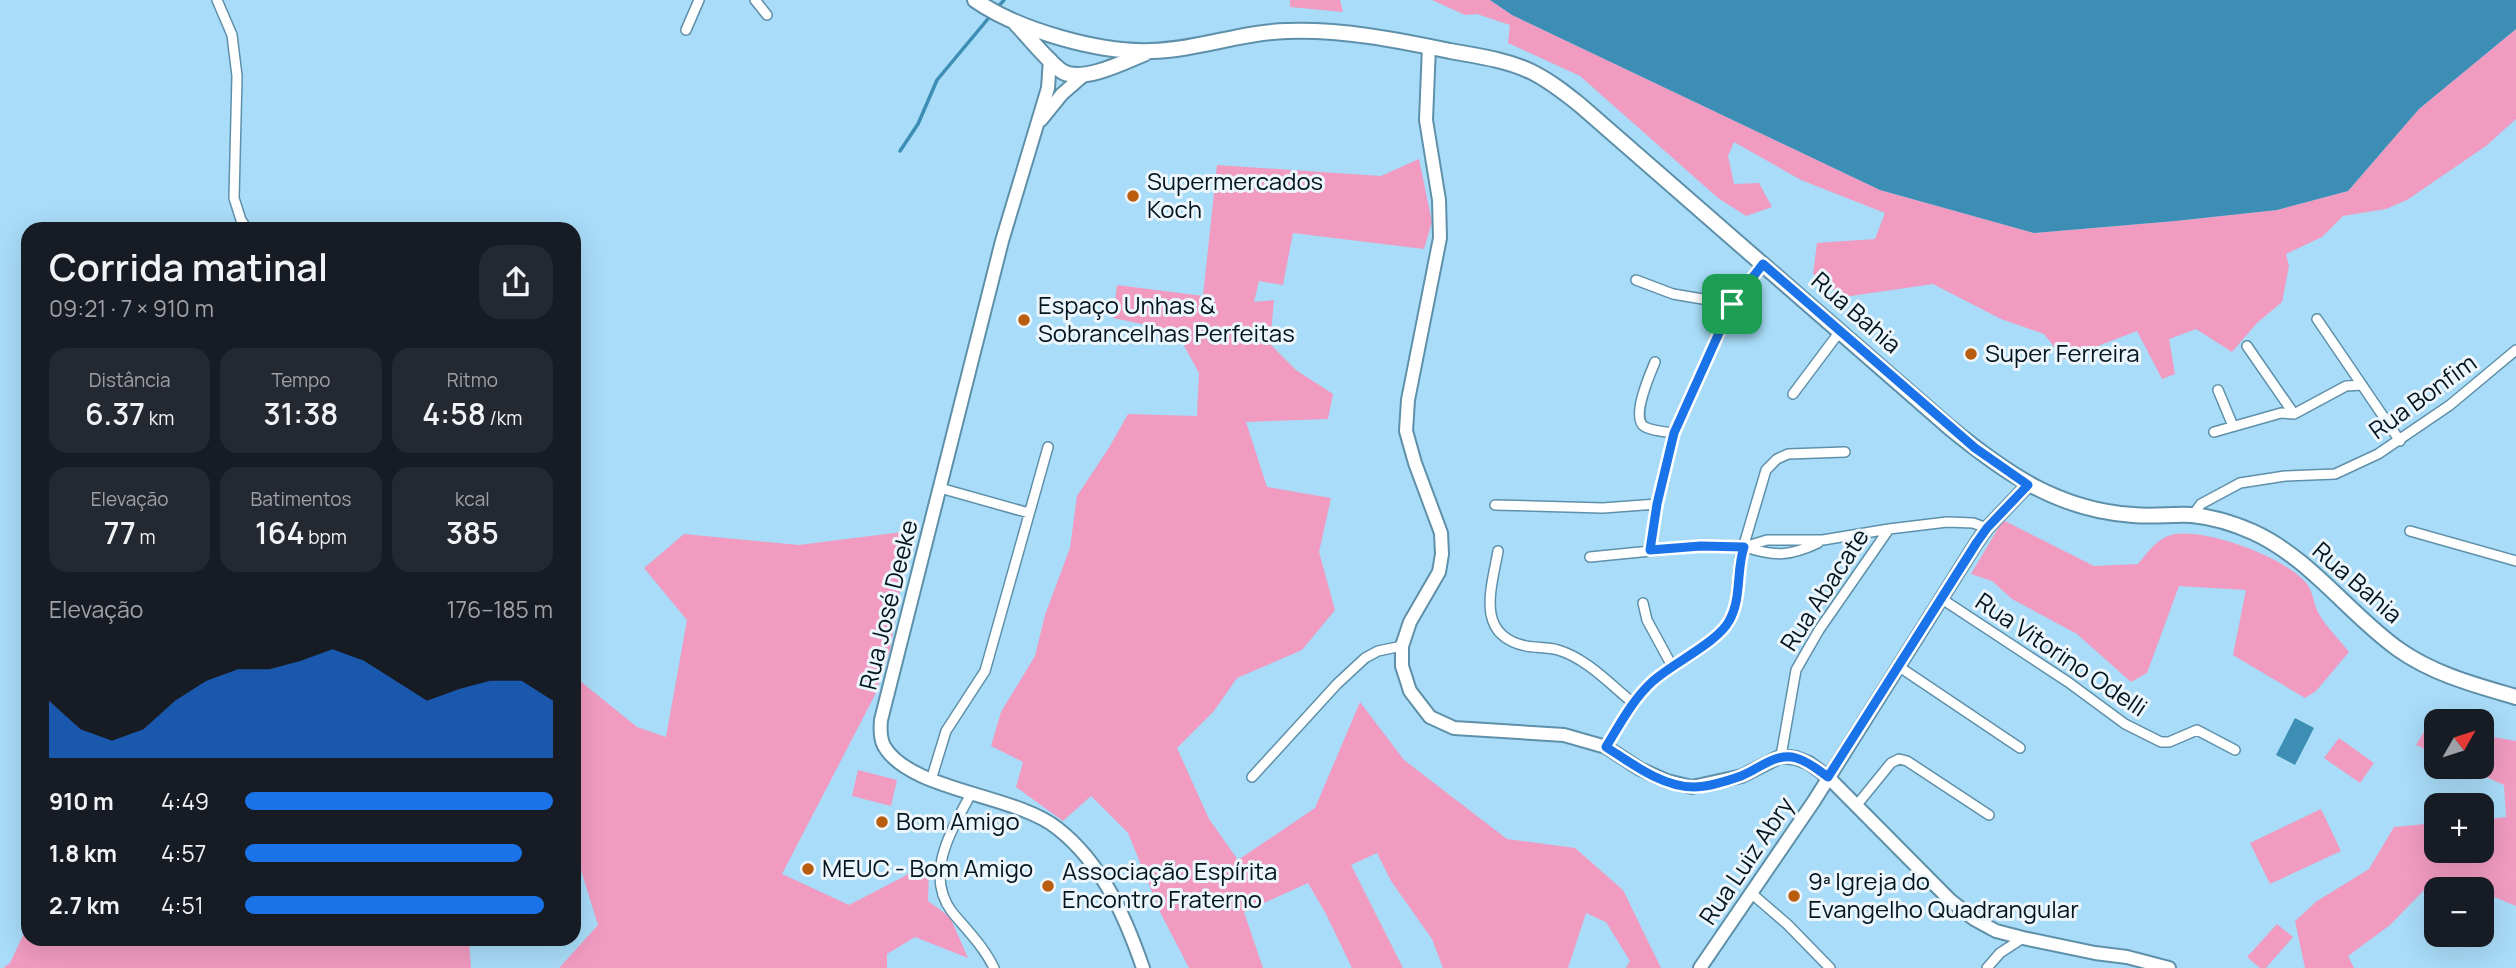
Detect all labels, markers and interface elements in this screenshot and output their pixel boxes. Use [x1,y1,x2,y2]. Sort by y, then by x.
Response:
place label: Supermercados Koch [1147,164,1323,225]
marker: Supermercados Koch [1125,188,1141,204]
text: Corrida matinal [49,240,328,292]
button: share [479,245,553,319]
street label: Rua Bahia [1805,264,1909,360]
pin [1702,274,1762,334]
icon: arrive [1713,285,1751,323]
place label: Espaço Unhas & Sobrancelhas Perfeitas [1038,288,1295,349]
text: 09:21 · 7 × 910 m [49,292,214,324]
marker: Espaço Unhas & Sobrancelhas Perfeitas [1016,312,1032,328]
place label: Super Ferreira [1985,336,2140,369]
marker: Super Ferreira [1963,346,1979,362]
street label: Rua Bonfim [2362,346,2483,446]
text: Distância [89,367,171,393]
text: Tempo [271,367,331,393]
text: Ritmo [447,367,498,393]
text: 6.37 [85,393,145,434]
text: 31:38 [264,393,338,434]
text: 4:58 [422,393,486,434]
text: km [145,405,174,431]
text: /km [486,405,522,431]
text: Elevação [91,486,169,512]
text: Batimentos [251,486,351,512]
text: kcal [455,486,490,512]
text: 77 [104,512,136,553]
text: 164 [255,512,304,553]
text: 385 [446,512,499,553]
street label: Rua José Deeke [850,516,925,693]
street label: Rua Abacate [1772,522,1876,657]
text: m [136,524,156,550]
text: bpm [304,524,347,550]
street label: Rua Bahia [2306,534,2410,630]
street label: Rua Vitorino Odelli [1970,584,2154,723]
text: Elevação [49,593,143,625]
text: 176–185 m [447,593,553,625]
north arrow [2424,709,2494,779]
map controls [2424,709,2494,947]
text: 910 m [49,785,114,817]
text: 4:49 [161,785,209,817]
street label: Rua Luiz Abry [1691,789,1801,931]
button: + [2424,793,2494,863]
place label: Bom Amigo [896,804,1020,837]
marker: Bom Amigo [874,814,890,830]
text: 1.8 km [49,837,117,869]
text: 4:57 [161,837,206,869]
place label: MEUC - Bom Amigo [822,851,1033,884]
place label: Associação Espírita Encontro Fraterno [1062,854,1277,915]
marker: MEUC - Bom Amigo [800,861,816,877]
place label: 9ª Igreja do Evangelho Quadrangular [1808,864,2079,925]
button: − [2424,877,2494,947]
marker: Associação Espírita Encontro Fraterno [1040,878,1056,894]
marker: 9ª Igreja do Evangelho Quadrangular [1786,888,1802,904]
text: 2.7 km [49,889,120,921]
text: 4:51 [161,889,204,921]

